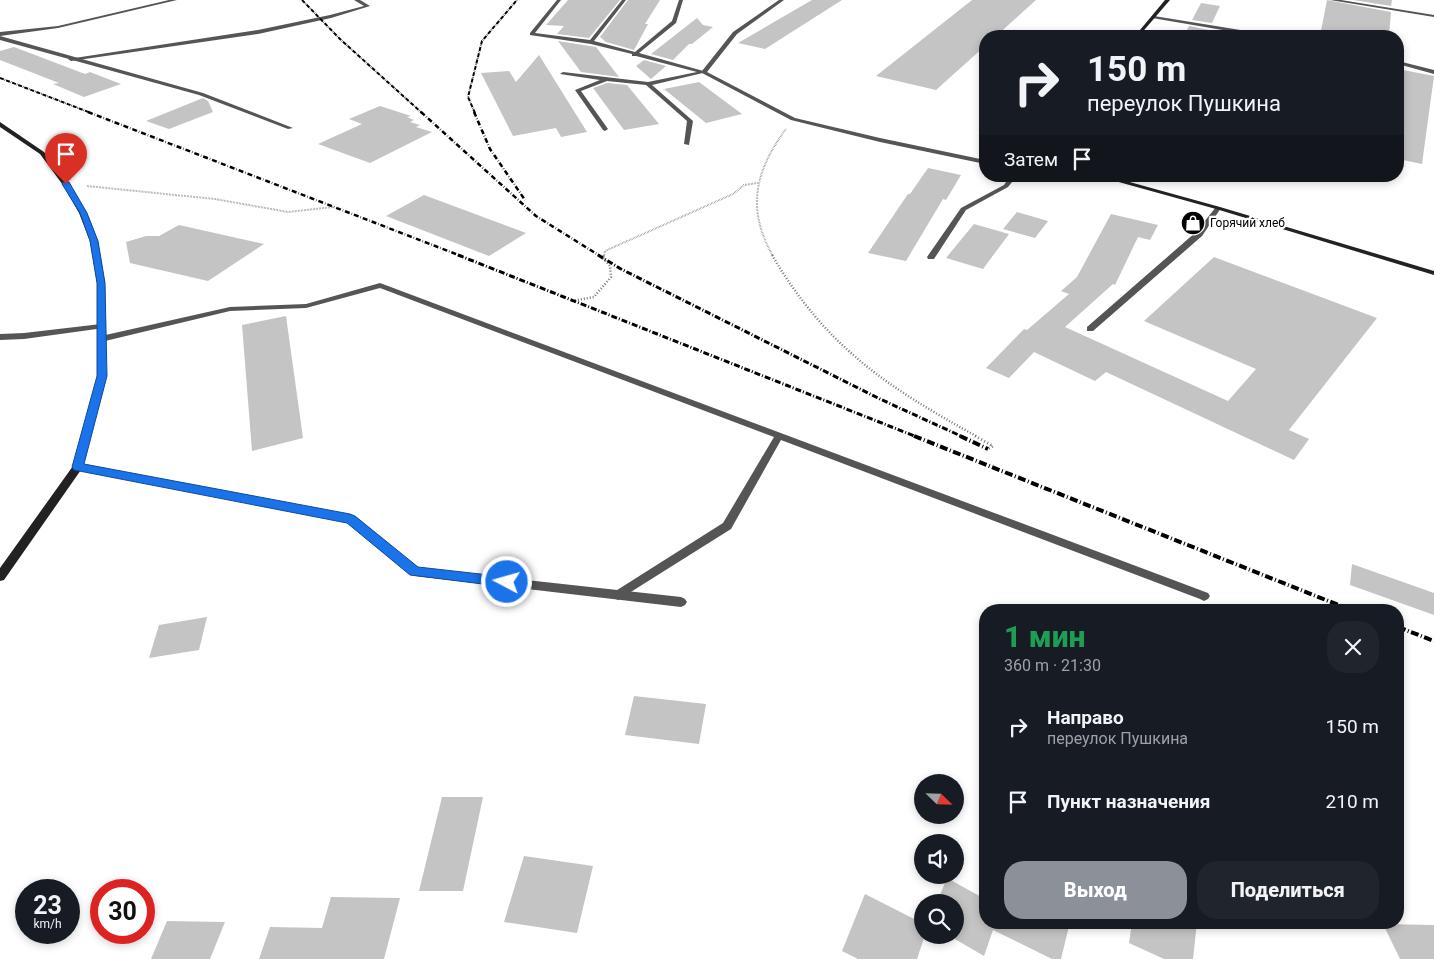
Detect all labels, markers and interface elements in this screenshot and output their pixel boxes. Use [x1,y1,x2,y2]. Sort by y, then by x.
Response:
text: 150 m [1087,49,1186,90]
icon: right [1004,50,1069,115]
text: переулок Пушкина [1087,91,1281,116]
pin [45,133,87,184]
icon: arrive [52,140,80,168]
icon: arrive [1068,145,1096,173]
text: Затем [1004,148,1058,171]
shop icon: Горячий хлеб [1180,210,1206,236]
place label: Горячий хлеб [1210,216,1285,230]
position arrow [480,555,532,607]
text: 1 мин [1004,619,1085,654]
button: close [1327,621,1379,673]
text: 360 m · 21:30 [1004,656,1101,675]
text: Направо [1047,706,1124,729]
icon: right [1004,713,1032,741]
text: 150 m [1326,715,1379,738]
text: переулок Пушкина [1047,729,1188,748]
north arrow [914,774,964,824]
map controls [914,774,964,944]
icon: arrive [1004,788,1032,816]
text: Пункт назначения [1047,790,1210,813]
text: 210 m [1326,790,1379,813]
button: sound [914,834,964,884]
button: Выход [1004,861,1187,919]
button: Поделиться [1197,861,1379,919]
speed limit sign: 30 [90,879,155,944]
text: 23 [33,891,62,920]
button: search [914,894,964,944]
text: km/h [33,917,62,931]

